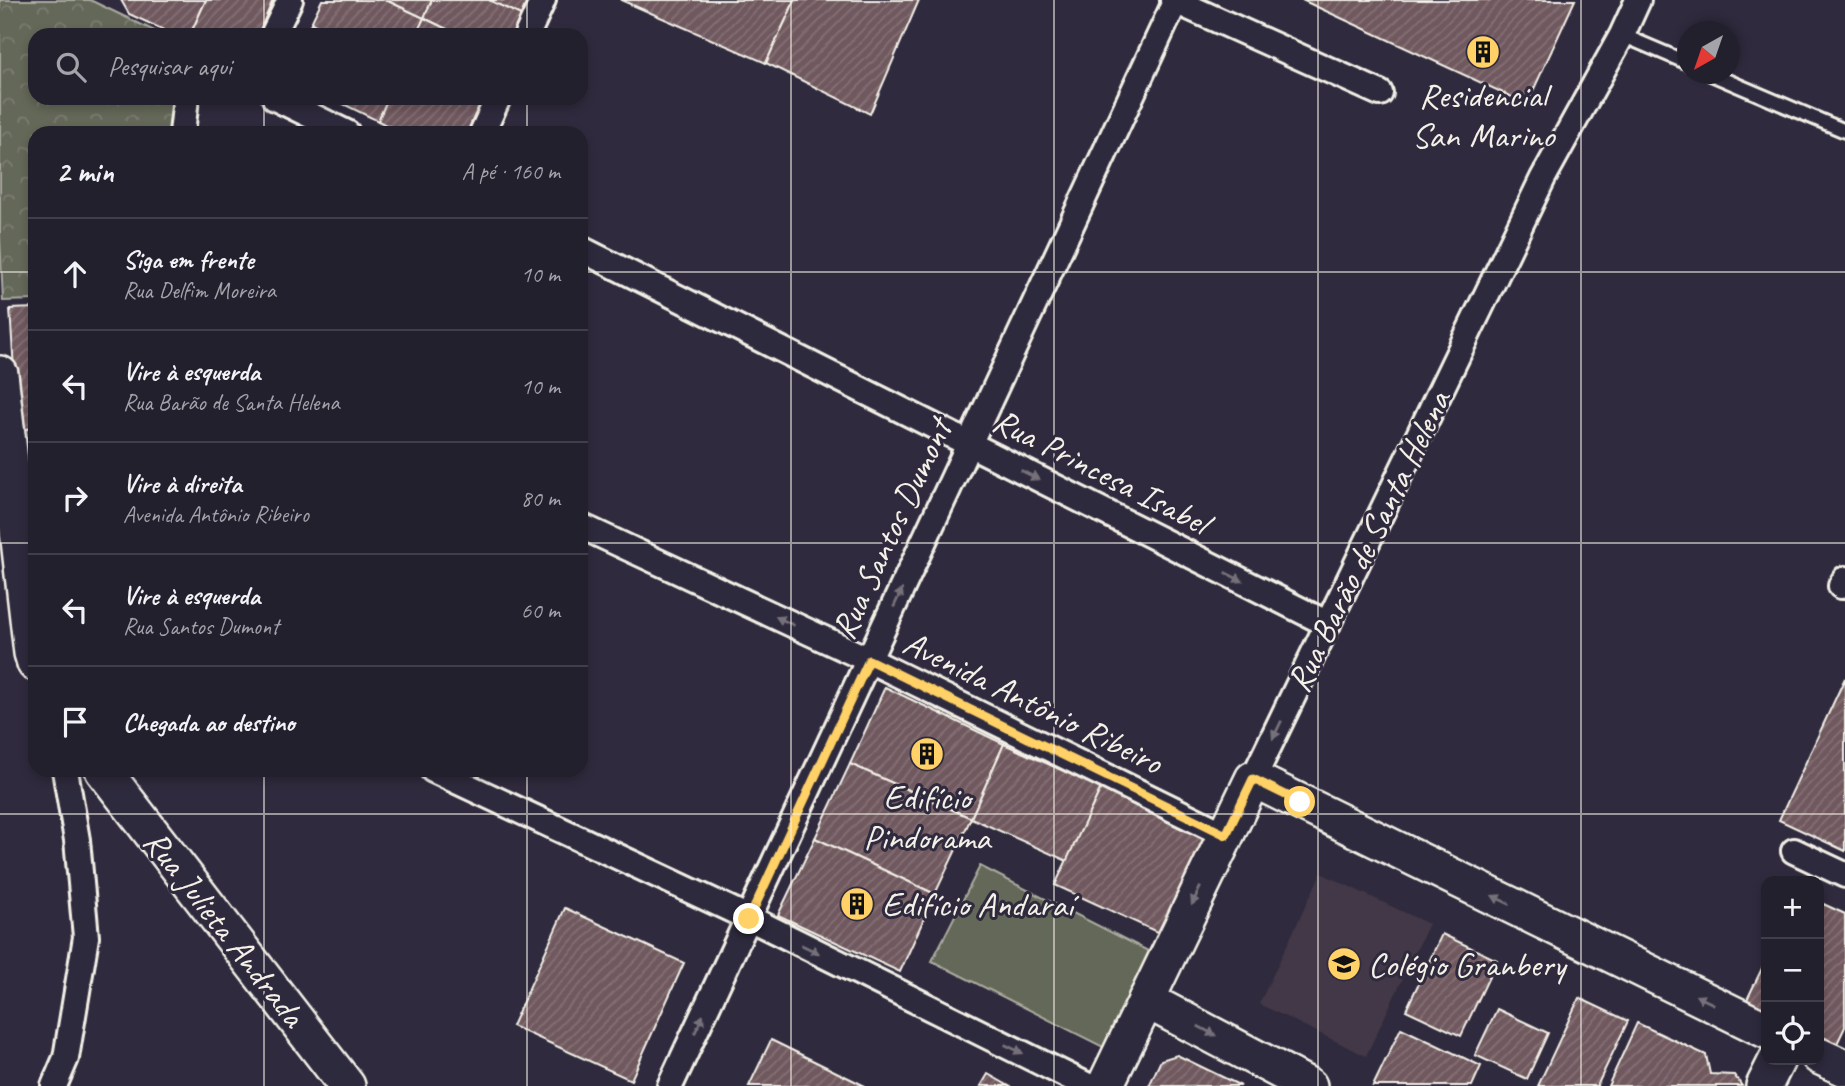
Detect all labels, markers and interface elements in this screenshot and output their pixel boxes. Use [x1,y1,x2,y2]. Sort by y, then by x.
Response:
north arrow [1677,21,1740,84]
search box [28,28,588,105]
building icon: Residencial San Marino [1464,33,1502,71]
icon: search [52,48,90,86]
text: Pesquisar aqui [108,50,232,83]
place label: Residencial San Marino [1412,73,1556,158]
text: 2 min [56,153,113,191]
text: A pé · 160 m [462,157,560,186]
text: Siga em frente [123,243,254,276]
icon: ahead [56,255,94,293]
text: 10 m [521,260,560,289]
text: Rua Delfim Moreira [123,276,276,305]
text: Vire à esquerda [123,355,260,388]
icon: left [56,367,94,405]
text: 10 m [521,372,560,401]
street label: Rua Barão de Santa Helena [1276,381,1462,699]
text: Rua Barão de Santa Helena [123,388,340,417]
street label: Rua Princesa Isabel [985,398,1222,548]
street label: Rua Santos Dumont [821,408,964,646]
text: Vire à direita [123,467,242,500]
one-way arrow [1020,469,1040,480]
icon: right [56,479,94,517]
text: 80 m [521,484,560,513]
text: Avenida Antônio Ribeiro [123,500,309,529]
one-way arrow [1224,571,1244,582]
text: Vire à esquerda [123,579,260,612]
one-way arrow [892,588,903,608]
icon: left [56,591,94,629]
text: 60 m [521,596,560,625]
text: Rua Santos Dumont [123,612,279,641]
one-way arrow [775,615,795,627]
street label: Avenida Antônio Ribeiro [896,620,1171,785]
icon: arrive [56,703,94,741]
text: Chegada ao destino [123,706,295,739]
one-way arrow [1271,720,1282,740]
building icon: Edifício Pindorama [908,735,946,773]
place label: Edifício Pindorama [864,775,993,860]
route start [1284,786,1315,817]
street label: Rua Julieta Andrada [134,821,317,1037]
map controls [1761,876,1824,1065]
button: + [1761,876,1824,939]
place label: Edifício Andaraí [882,882,1079,927]
building icon: Edifício Andaraí [838,885,876,923]
one-way arrow [1191,886,1202,906]
one-way arrow [1491,894,1511,906]
route end [733,903,764,934]
button: − [1761,939,1824,1002]
place label: Colégio Granbery [1368,942,1568,987]
one-way arrow [800,943,820,954]
school or university icon: Colégio Granbery [1325,945,1363,983]
one-way arrow [1695,994,1715,1006]
button: locate [1761,1002,1824,1065]
one-way arrow [693,1014,705,1034]
one-way arrow [1197,1025,1217,1037]
one-way arrow [1004,1044,1024,1055]

